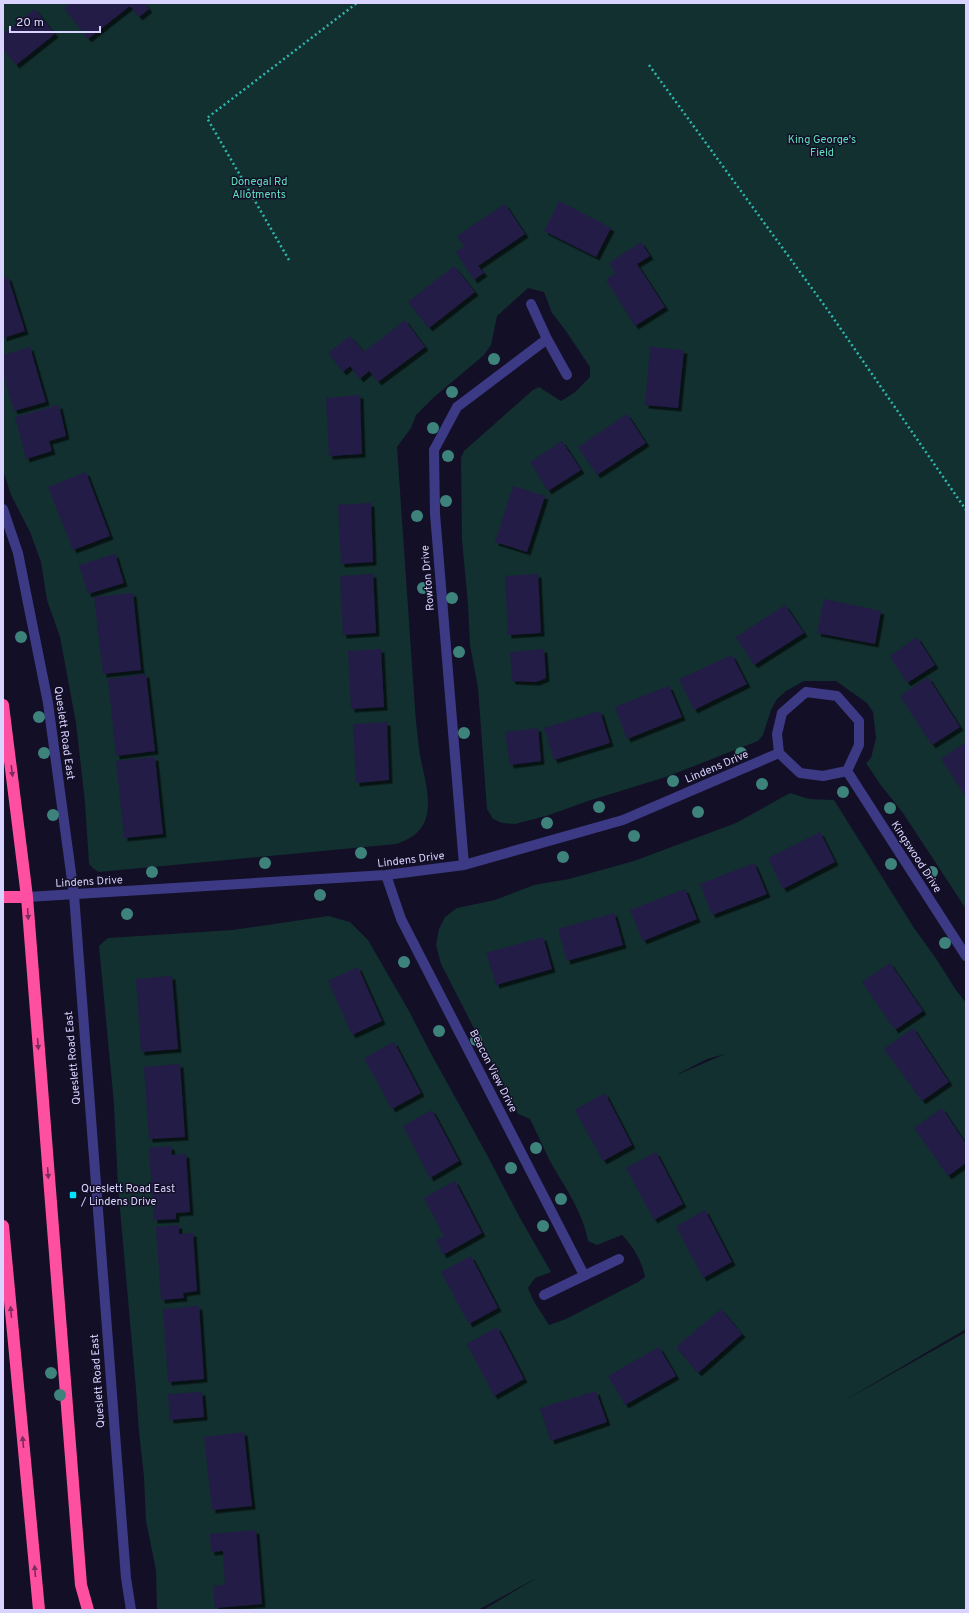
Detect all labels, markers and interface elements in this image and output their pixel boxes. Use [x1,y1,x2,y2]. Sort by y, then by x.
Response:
scale bar [10,8,100,34]
text: 20 m [16,15,44,31]
park label: King George's Field [788,133,856,160]
park label: Donegal Rd Allotments [231,175,287,202]
street label: Rowton Drive [418,544,438,611]
street label: Queslett Road East [51,685,77,781]
street label: Lindens Drive [683,747,751,787]
one-way arrow [9,765,15,777]
street label: Kingswood Drive [888,818,944,896]
street label: Lindens Drive [377,849,445,871]
street label: Lindens Drive [55,873,123,891]
one-way arrow [25,908,32,920]
street label: Queslett Road East [62,1010,84,1106]
street label: Beacon View Drive [466,1027,520,1115]
one-way arrow [34,1038,41,1050]
one-way arrow [44,1167,51,1179]
place label: Queslett Road East / Lindens Drive [80,1182,175,1209]
marker: Queslett Road East / Lindens Drive [68,1190,78,1200]
one-way arrow [8,1306,15,1318]
street label: Queslett Road East [88,1334,108,1428]
one-way arrow [20,1436,27,1448]
one-way arrow [32,1565,39,1577]

